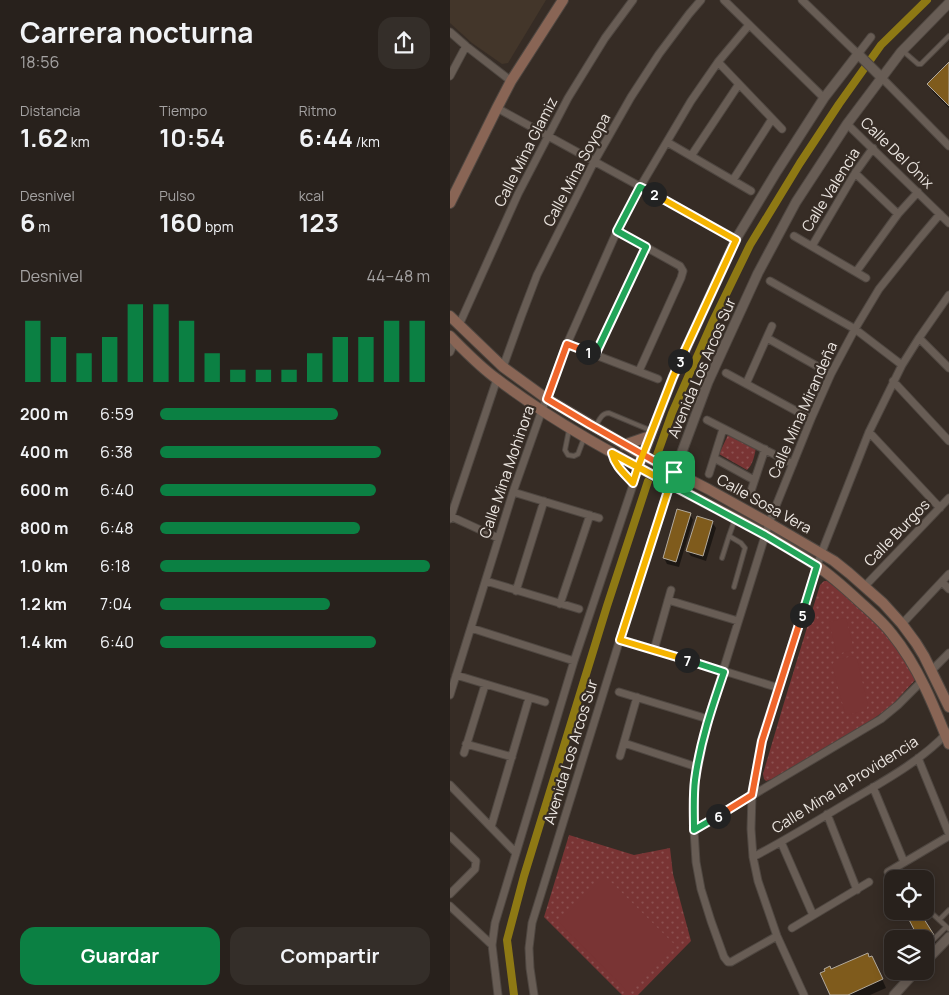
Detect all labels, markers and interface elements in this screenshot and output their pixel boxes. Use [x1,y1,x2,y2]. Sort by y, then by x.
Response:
text: Carrera nocturna [20,13,253,51]
button: share [378,17,430,69]
text: 18:56 [20,51,59,73]
street label: Calle Mina Glamiz [489,93,562,210]
text: Distancia [20,101,80,120]
text: Tiempo [159,101,207,120]
text: Ritmo [299,101,336,120]
street label: Calle Mina Soyopa [538,109,615,230]
street label: Calle Del Ónix [856,112,939,193]
text: 1.62 [20,120,68,155]
text: 10:54 [159,120,225,155]
text: 6:44 [299,120,353,155]
text: km [68,132,90,151]
text: /km [353,132,380,151]
street label: Calle Valencia [796,144,865,236]
pin: 2 [642,182,666,206]
text: 2 [650,185,659,204]
text: Desnivel [20,186,75,205]
text: Pulso [159,186,195,205]
text: kcal [299,186,324,205]
text: 6 [20,205,36,240]
text: 160 [159,205,202,240]
text: 123 [299,205,339,240]
text: m [36,217,50,236]
text: bpm [202,217,234,236]
text: Desnivel [20,265,83,287]
text: 44–48 m [367,265,430,287]
street label: Avenida Los Arcos Sur [662,294,741,441]
street label: Calle Mina Mirandeña [763,338,842,481]
pin: 1 [576,340,600,364]
text: 1 [585,343,592,362]
pin: 3 [668,348,692,374]
text: 3 [676,352,685,371]
text: 200 m [20,403,68,425]
text: 6:59 [100,403,134,425]
street label: Calle Mina Mohinora [474,403,539,541]
text: 400 m [20,441,68,463]
text: 6:38 [100,441,133,463]
pin [653,451,695,493]
icon: arrive [660,458,688,486]
street label: Calle Sosa Vera [713,469,815,538]
text: 600 m [20,479,69,501]
text: 6:40 [100,479,134,501]
street label: Calle Burgos [859,494,934,571]
text: 800 m [20,517,68,539]
text: 6:48 [100,517,133,539]
text: 1.0 km [20,555,68,577]
text: 6:18 [100,555,130,577]
text: 1.2 km [20,593,67,615]
text: 7:04 [100,593,132,615]
pin: 5 [790,602,814,628]
text: 5 [798,606,807,625]
text: 1.4 km [20,631,67,653]
text: 6:40 [100,631,134,653]
pin: 7 [674,648,700,672]
text: 7 [684,651,691,670]
street label: Avenida Los Arcos Sur [538,676,603,827]
street label: Calle Mina la Providencia [767,731,922,838]
pin: 6 [706,804,730,828]
text: 6 [714,807,723,826]
map controls [884,870,934,980]
button: locate [884,870,934,920]
button: Guardar [20,927,220,985]
button: Compartir [230,927,430,985]
button: layers [884,930,934,980]

